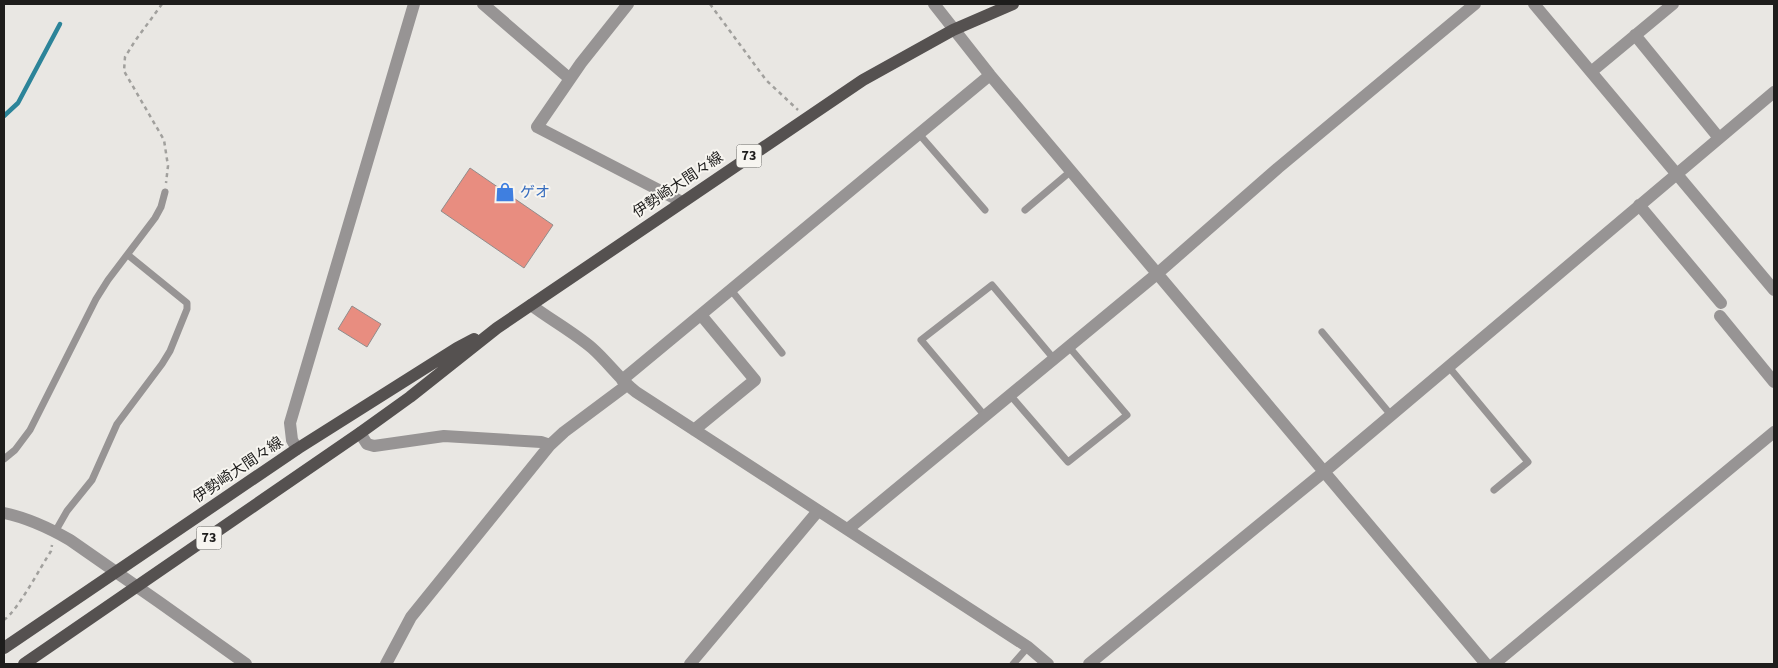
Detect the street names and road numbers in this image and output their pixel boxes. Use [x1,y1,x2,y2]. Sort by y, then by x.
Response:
road number: 73 [736,144,762,168]
street label: 伊勢崎大間々線 [629,147,727,223]
street label: 伊勢崎大間々線 [189,432,287,508]
road number: 73 [196,526,222,550]

